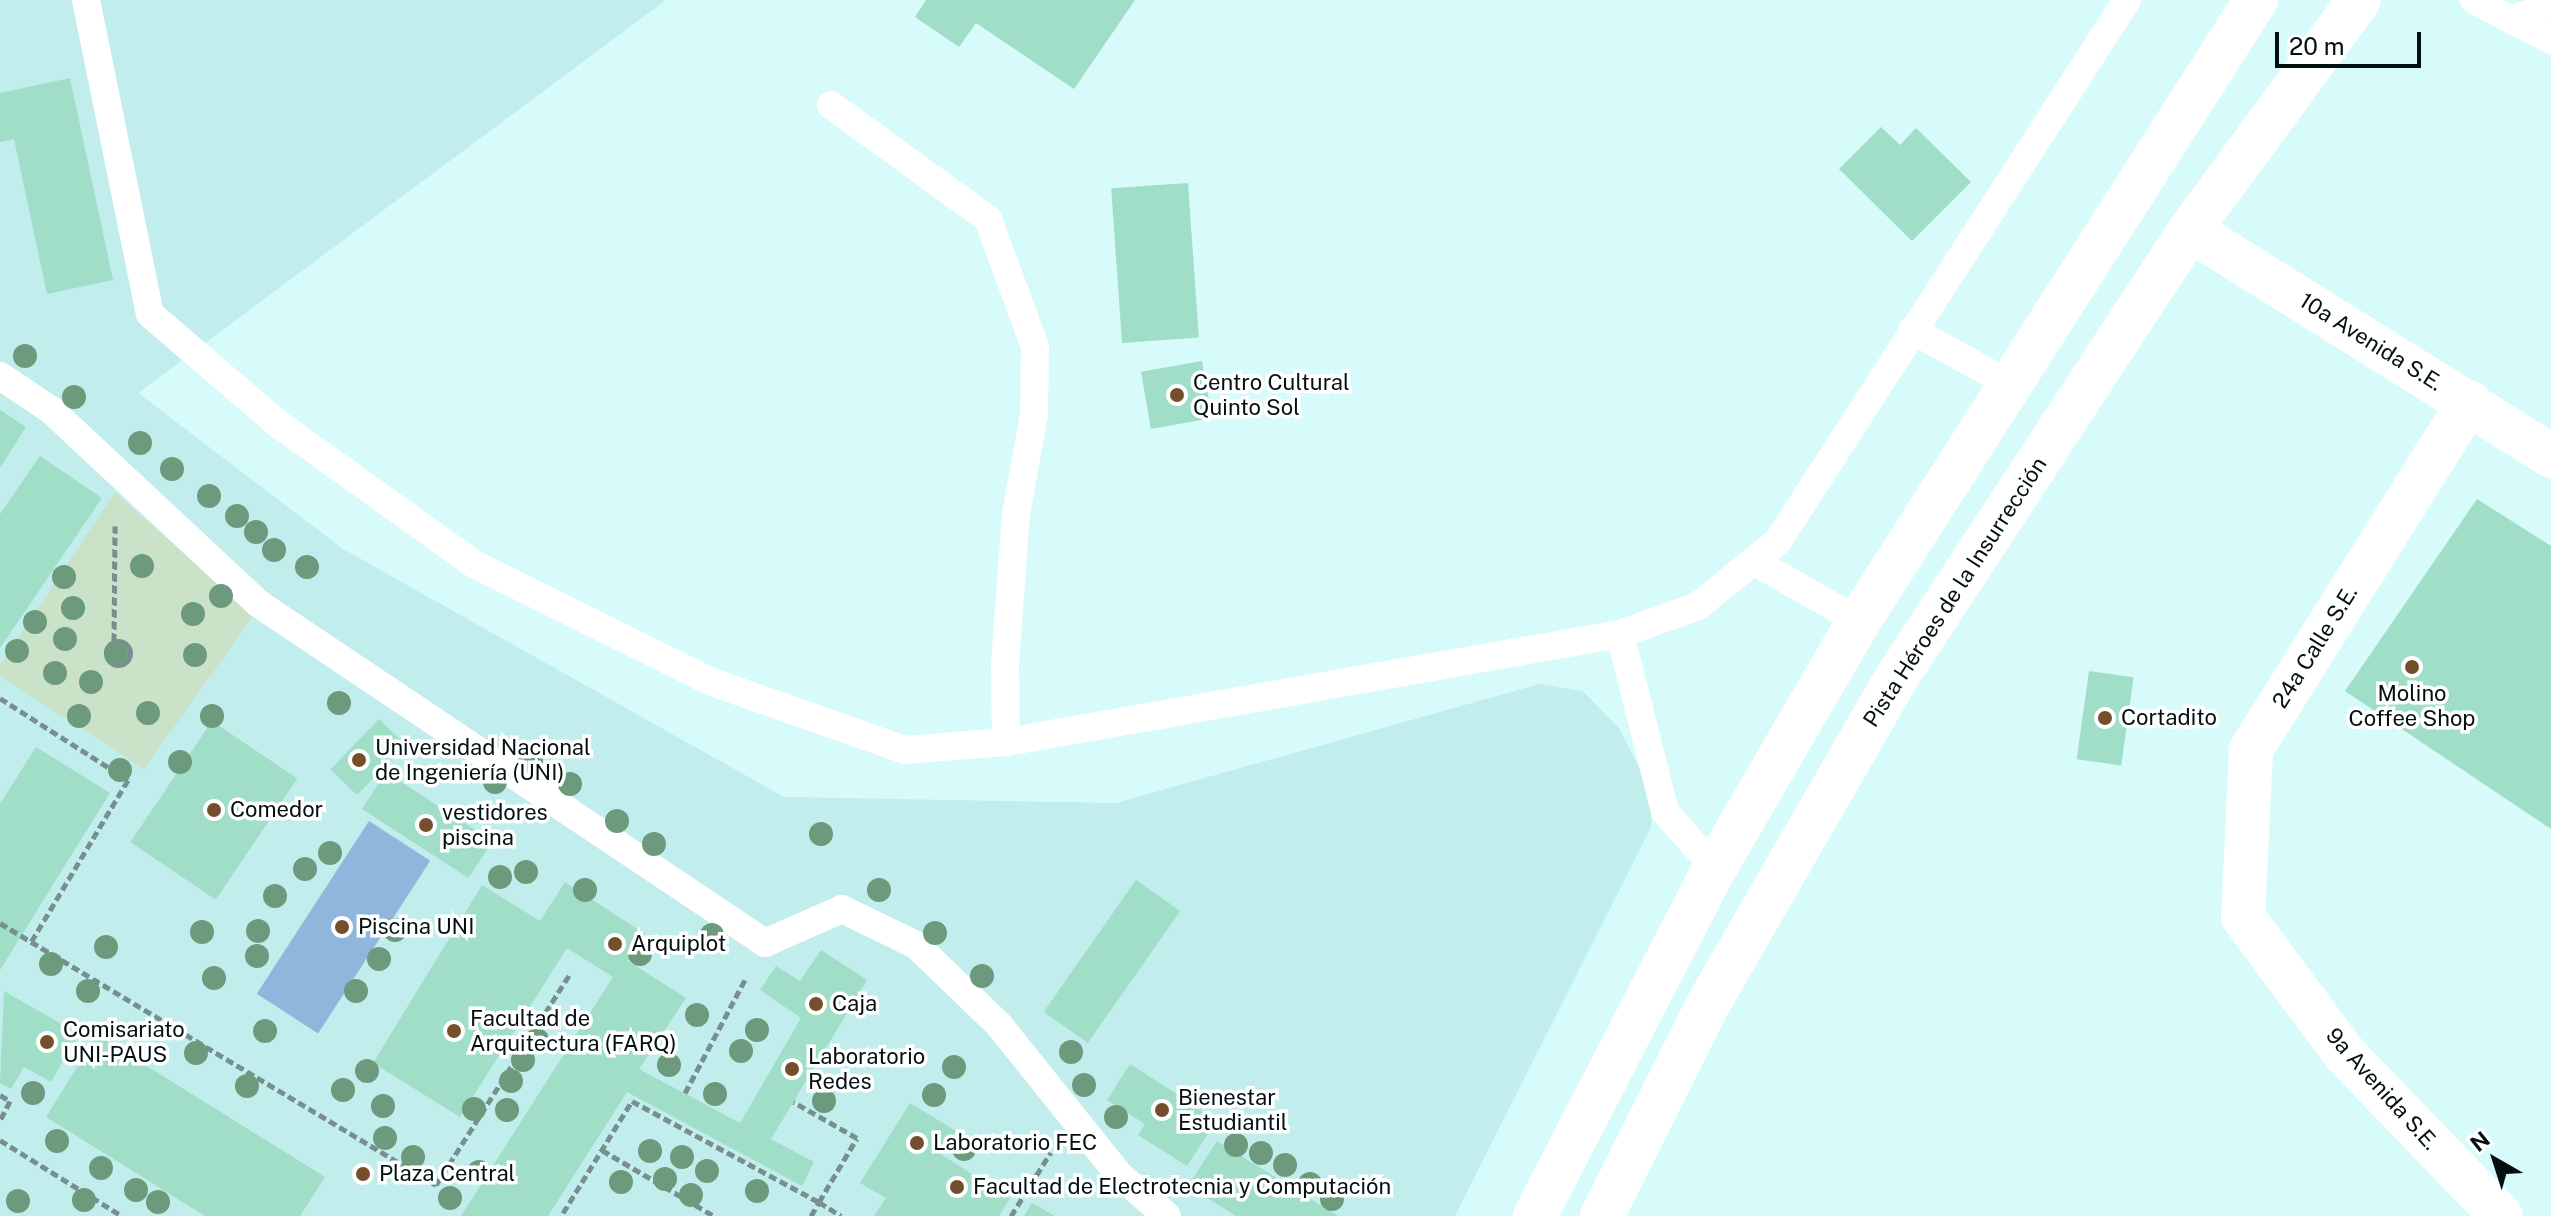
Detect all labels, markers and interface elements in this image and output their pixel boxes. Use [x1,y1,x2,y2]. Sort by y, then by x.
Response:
scale bar [2279,16,2425,66]
text: 20 m [2289,32,2345,60]
street label: 10a Avenida S.E. [2295,287,2447,397]
place label: Centro Cultural Quinto Sol [1193,369,1350,420]
marker: Centro Cultural Quinto Sol [1168,386,1186,404]
street label: Pista Héroes de la Insurrección [1858,452,2052,732]
street label: 24a Calle S.E. [2267,581,2363,713]
marker: Molino Coffee Shop [2403,658,2421,676]
place label: Molino Coffee Shop [2348,680,2476,732]
place label: Cortadito [2121,705,2217,731]
marker: Cortadito [2096,709,2114,727]
place label: Universidad Nacional de Ingeniería (UNI) [375,734,591,786]
marker: Universidad Nacional de Ingeniería (UNI) [350,751,368,769]
place label: Comedor [230,797,323,823]
place label: vestidores piscina [442,799,548,850]
marker: Comedor [205,801,223,819]
marker: vestidores piscina [417,816,435,834]
place label: Piscina UNI [358,914,474,940]
marker: Piscina UNI [333,918,351,936]
place label: Arquiplot [631,931,726,957]
marker: Arquiplot [606,935,624,953]
place label: Caja [832,991,877,1017]
marker: Caja [807,995,825,1013]
place label: Facultad de Arquitectura (FARQ) [470,1005,677,1056]
place label: Comisariato UNI-PAUS [63,1016,185,1068]
marker: Facultad de Arquitectura (FARQ) [445,1022,463,1040]
street label: 9a Avenida S.E. [2320,1023,2444,1155]
marker: Comisariato UNI-PAUS [38,1033,56,1051]
place label: Laboratorio Redes [808,1043,925,1094]
marker: Laboratorio Redes [783,1060,801,1078]
place label: Bienestar Estudiantil [1178,1084,1287,1136]
marker: Bienestar Estudiantil [1153,1101,1171,1119]
north arrow [2455,1120,2535,1200]
text: N [2465,1126,2495,1157]
place label: Laboratorio FEC [933,1130,1097,1156]
marker: Laboratorio FEC [908,1134,926,1152]
place label: Plaza Central [379,1161,515,1187]
marker: Plaza Central [354,1165,372,1183]
place label: Facultad de Electrotecnia y Computación [973,1174,1392,1200]
marker: Facultad de Electrotecnia y Computación [948,1178,966,1196]

